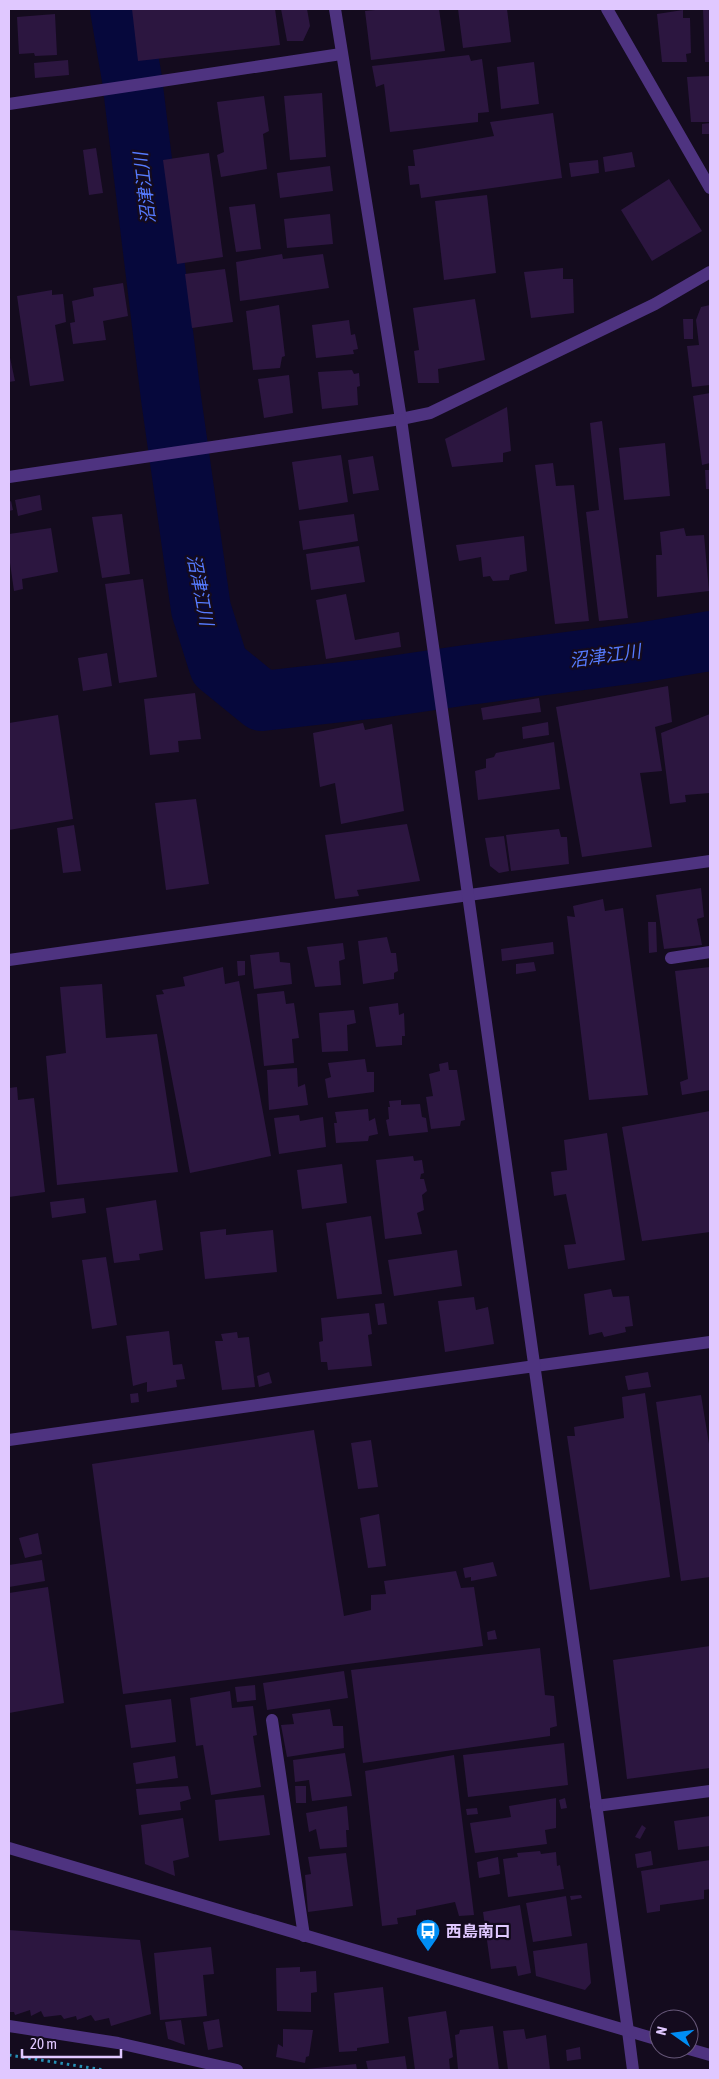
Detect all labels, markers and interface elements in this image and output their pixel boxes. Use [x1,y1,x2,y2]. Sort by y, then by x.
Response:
water label: 沼津江川 [129,149,159,225]
water label: 沼津江川 [183,553,218,629]
water label: 沼津江川 [568,640,644,671]
bus stop icon: 西島南口 [415,1918,441,1952]
place label: 西島南口 [446,1922,510,1940]
north arrow [649,2009,699,2059]
text: N [653,2025,670,2037]
scale bar [22,2026,121,2058]
text: 20 m [30,2035,57,2052]

